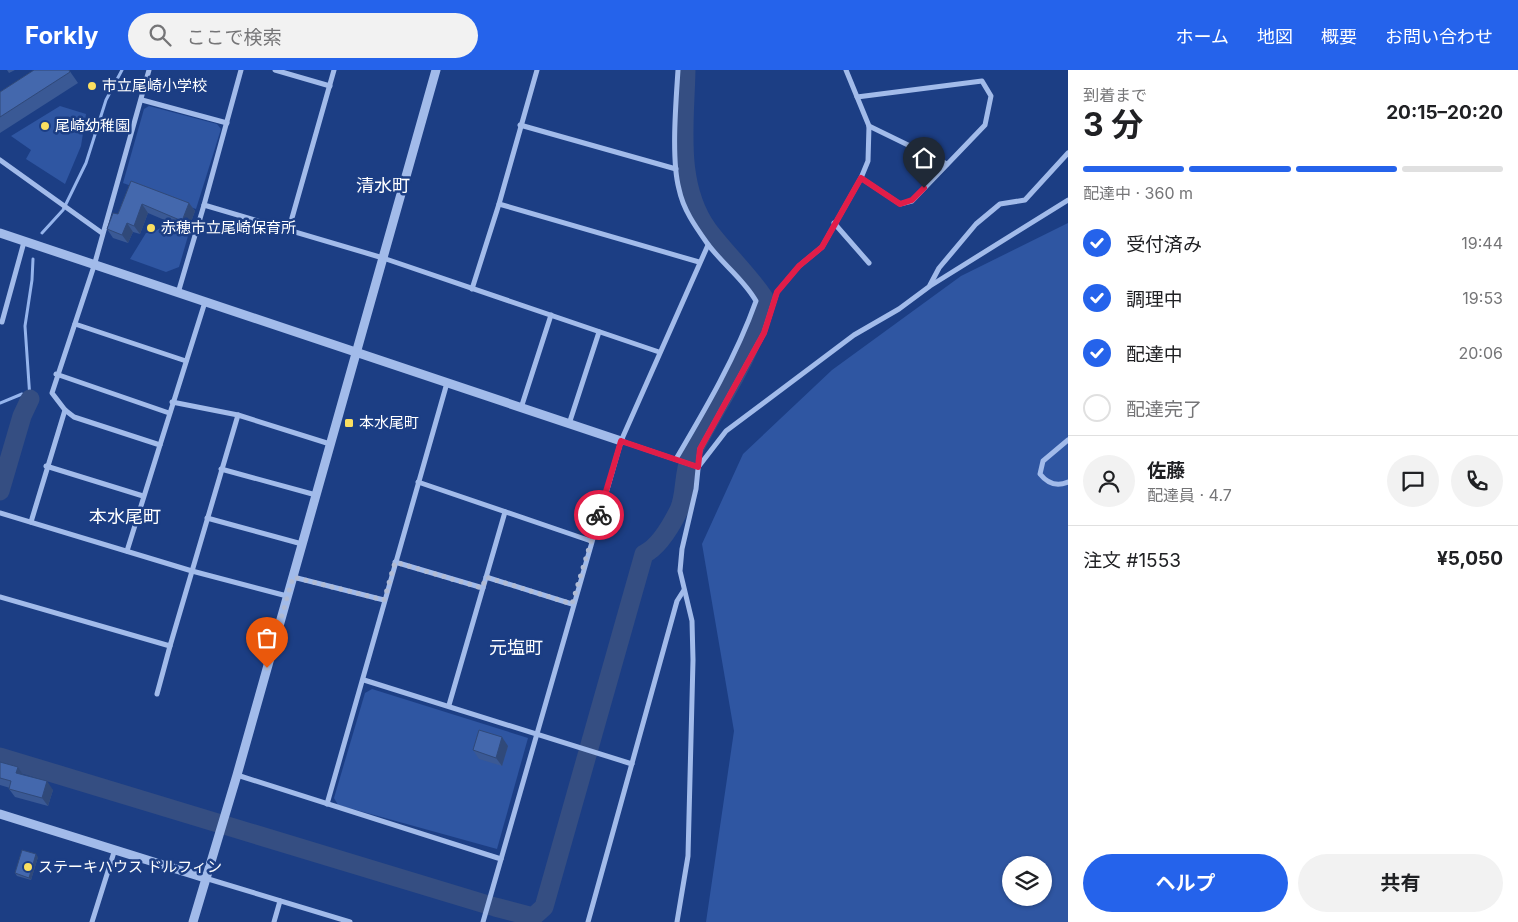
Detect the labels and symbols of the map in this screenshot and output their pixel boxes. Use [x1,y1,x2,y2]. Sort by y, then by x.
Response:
place label: 市立尾崎小学校 [102,76,207,95]
marker: 市立尾崎小学校 [86,80,98,92]
place label: 尾崎幼稚園 [55,116,130,135]
marker: 尾崎幼稚園 [39,120,51,132]
pin [903,137,945,188]
district label: 清水町 [356,175,410,196]
place label: 赤穂市立尾崎保育所 [161,218,296,237]
marker: 赤穂市立尾崎保育所 [145,222,157,234]
place label: 本水尾町 [359,413,419,432]
marker: 本水尾町 [343,417,355,429]
courier [574,490,624,540]
district label: 本水尾町 [89,506,161,527]
pin [246,617,288,668]
district label: 元塩町 [489,637,543,658]
place label: ステーキハウス ドルフィン [38,857,222,876]
marker: ステーキハウス ドルフィン [22,861,34,873]

